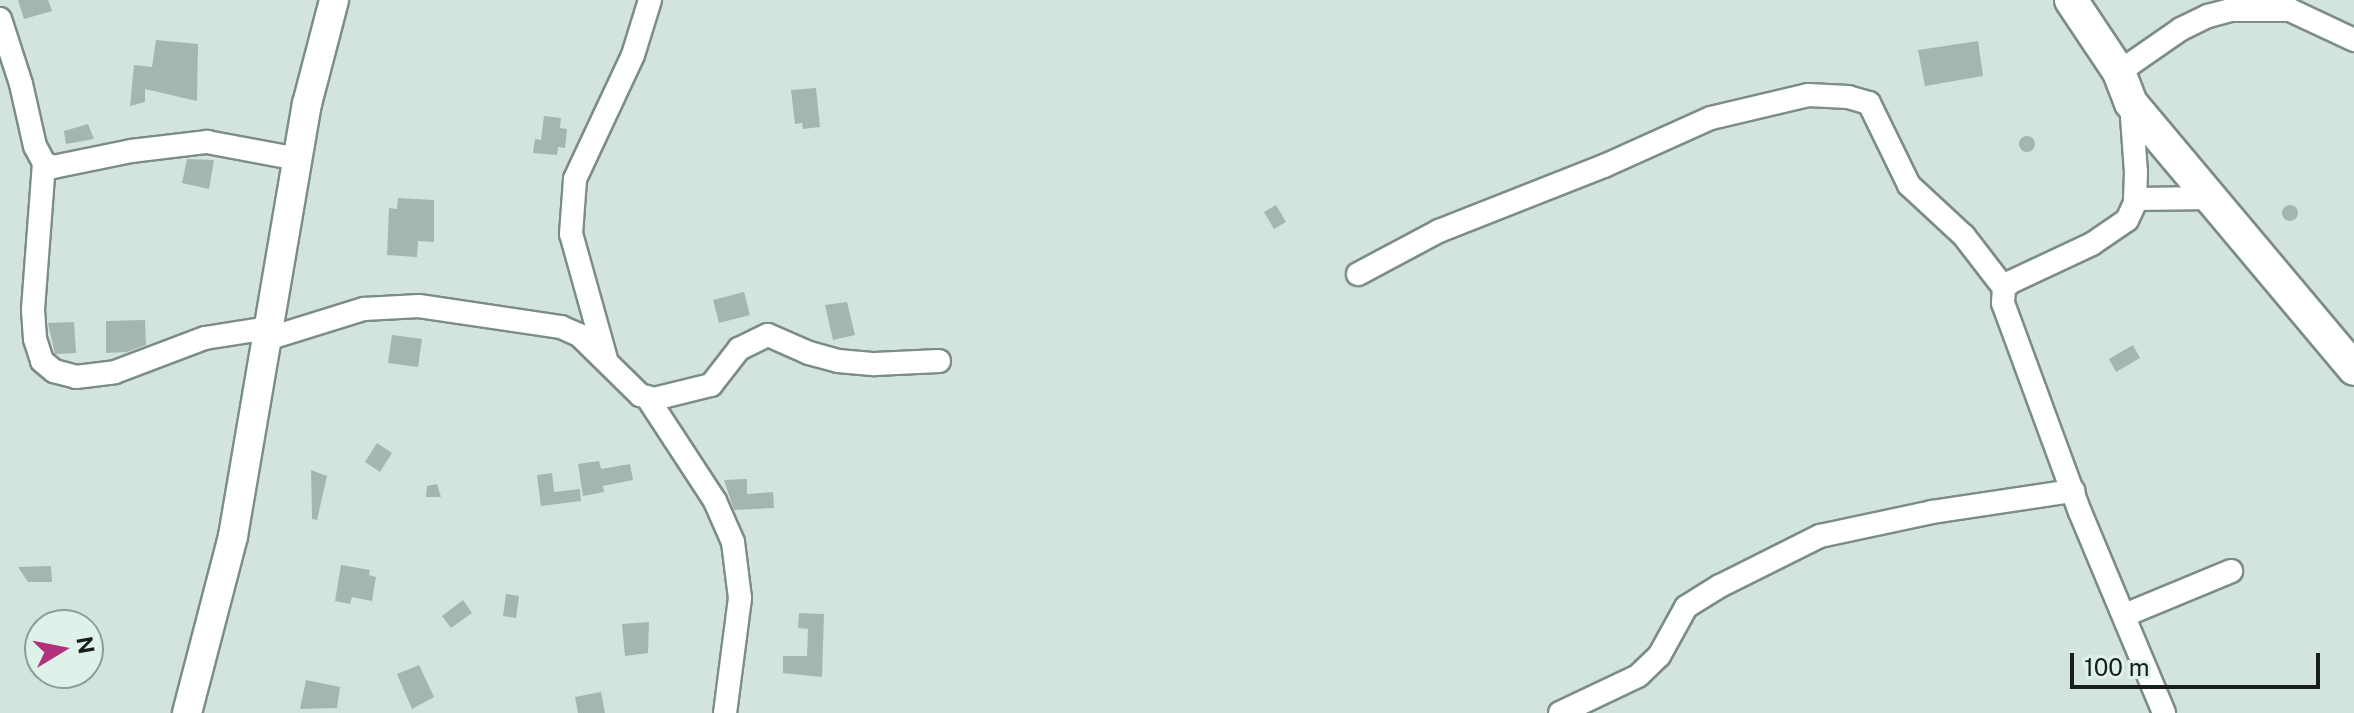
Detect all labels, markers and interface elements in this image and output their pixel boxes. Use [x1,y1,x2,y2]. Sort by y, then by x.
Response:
north arrow [24,609,104,689]
text: N [71,634,100,656]
scale bar [2074,637,2324,687]
text: 100 m [2084,653,2150,681]

